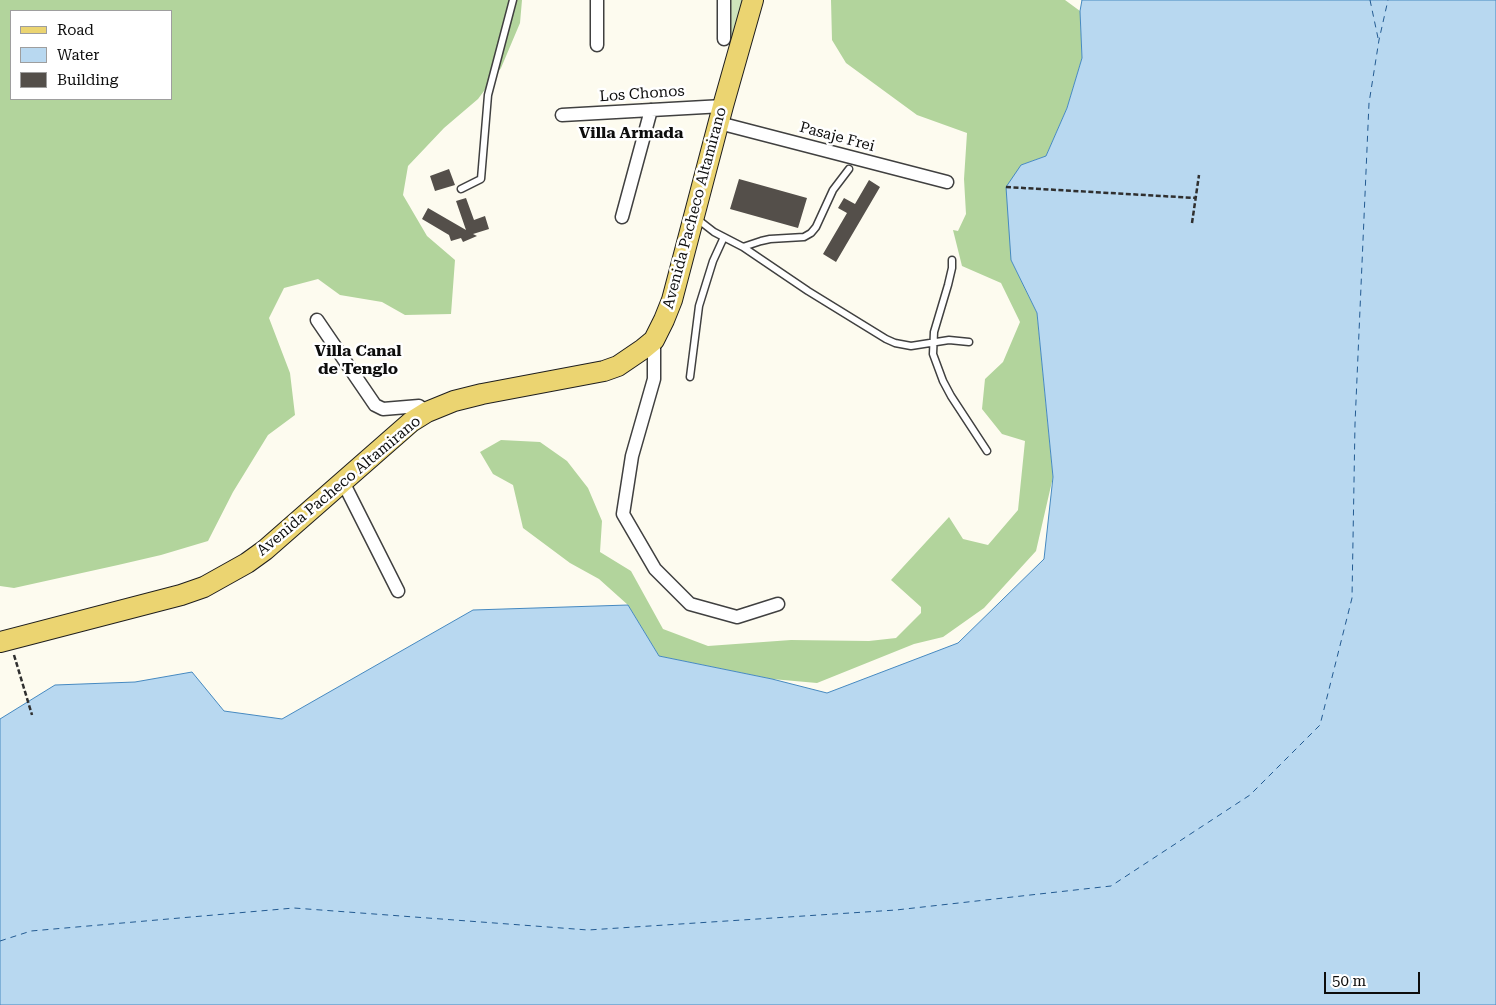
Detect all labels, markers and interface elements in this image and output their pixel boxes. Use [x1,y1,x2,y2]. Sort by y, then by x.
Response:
legend [10,10,172,100]
text: Road [57,21,94,39]
text: Water [57,46,99,64]
text: Building [57,71,118,89]
street label: Los Chonos [599,82,685,106]
street label: Avenida Pacheco Altamirano [659,105,731,311]
street label: Pasaje Frei [798,118,876,156]
district label: Villa Armada [579,123,683,143]
district label: Villa Canal de Tenglo [315,341,401,379]
street label: Avenida Pacheco Altamirano [253,412,425,560]
scale bar [1326,962,1422,994]
text: 50 m [1332,972,1366,990]

